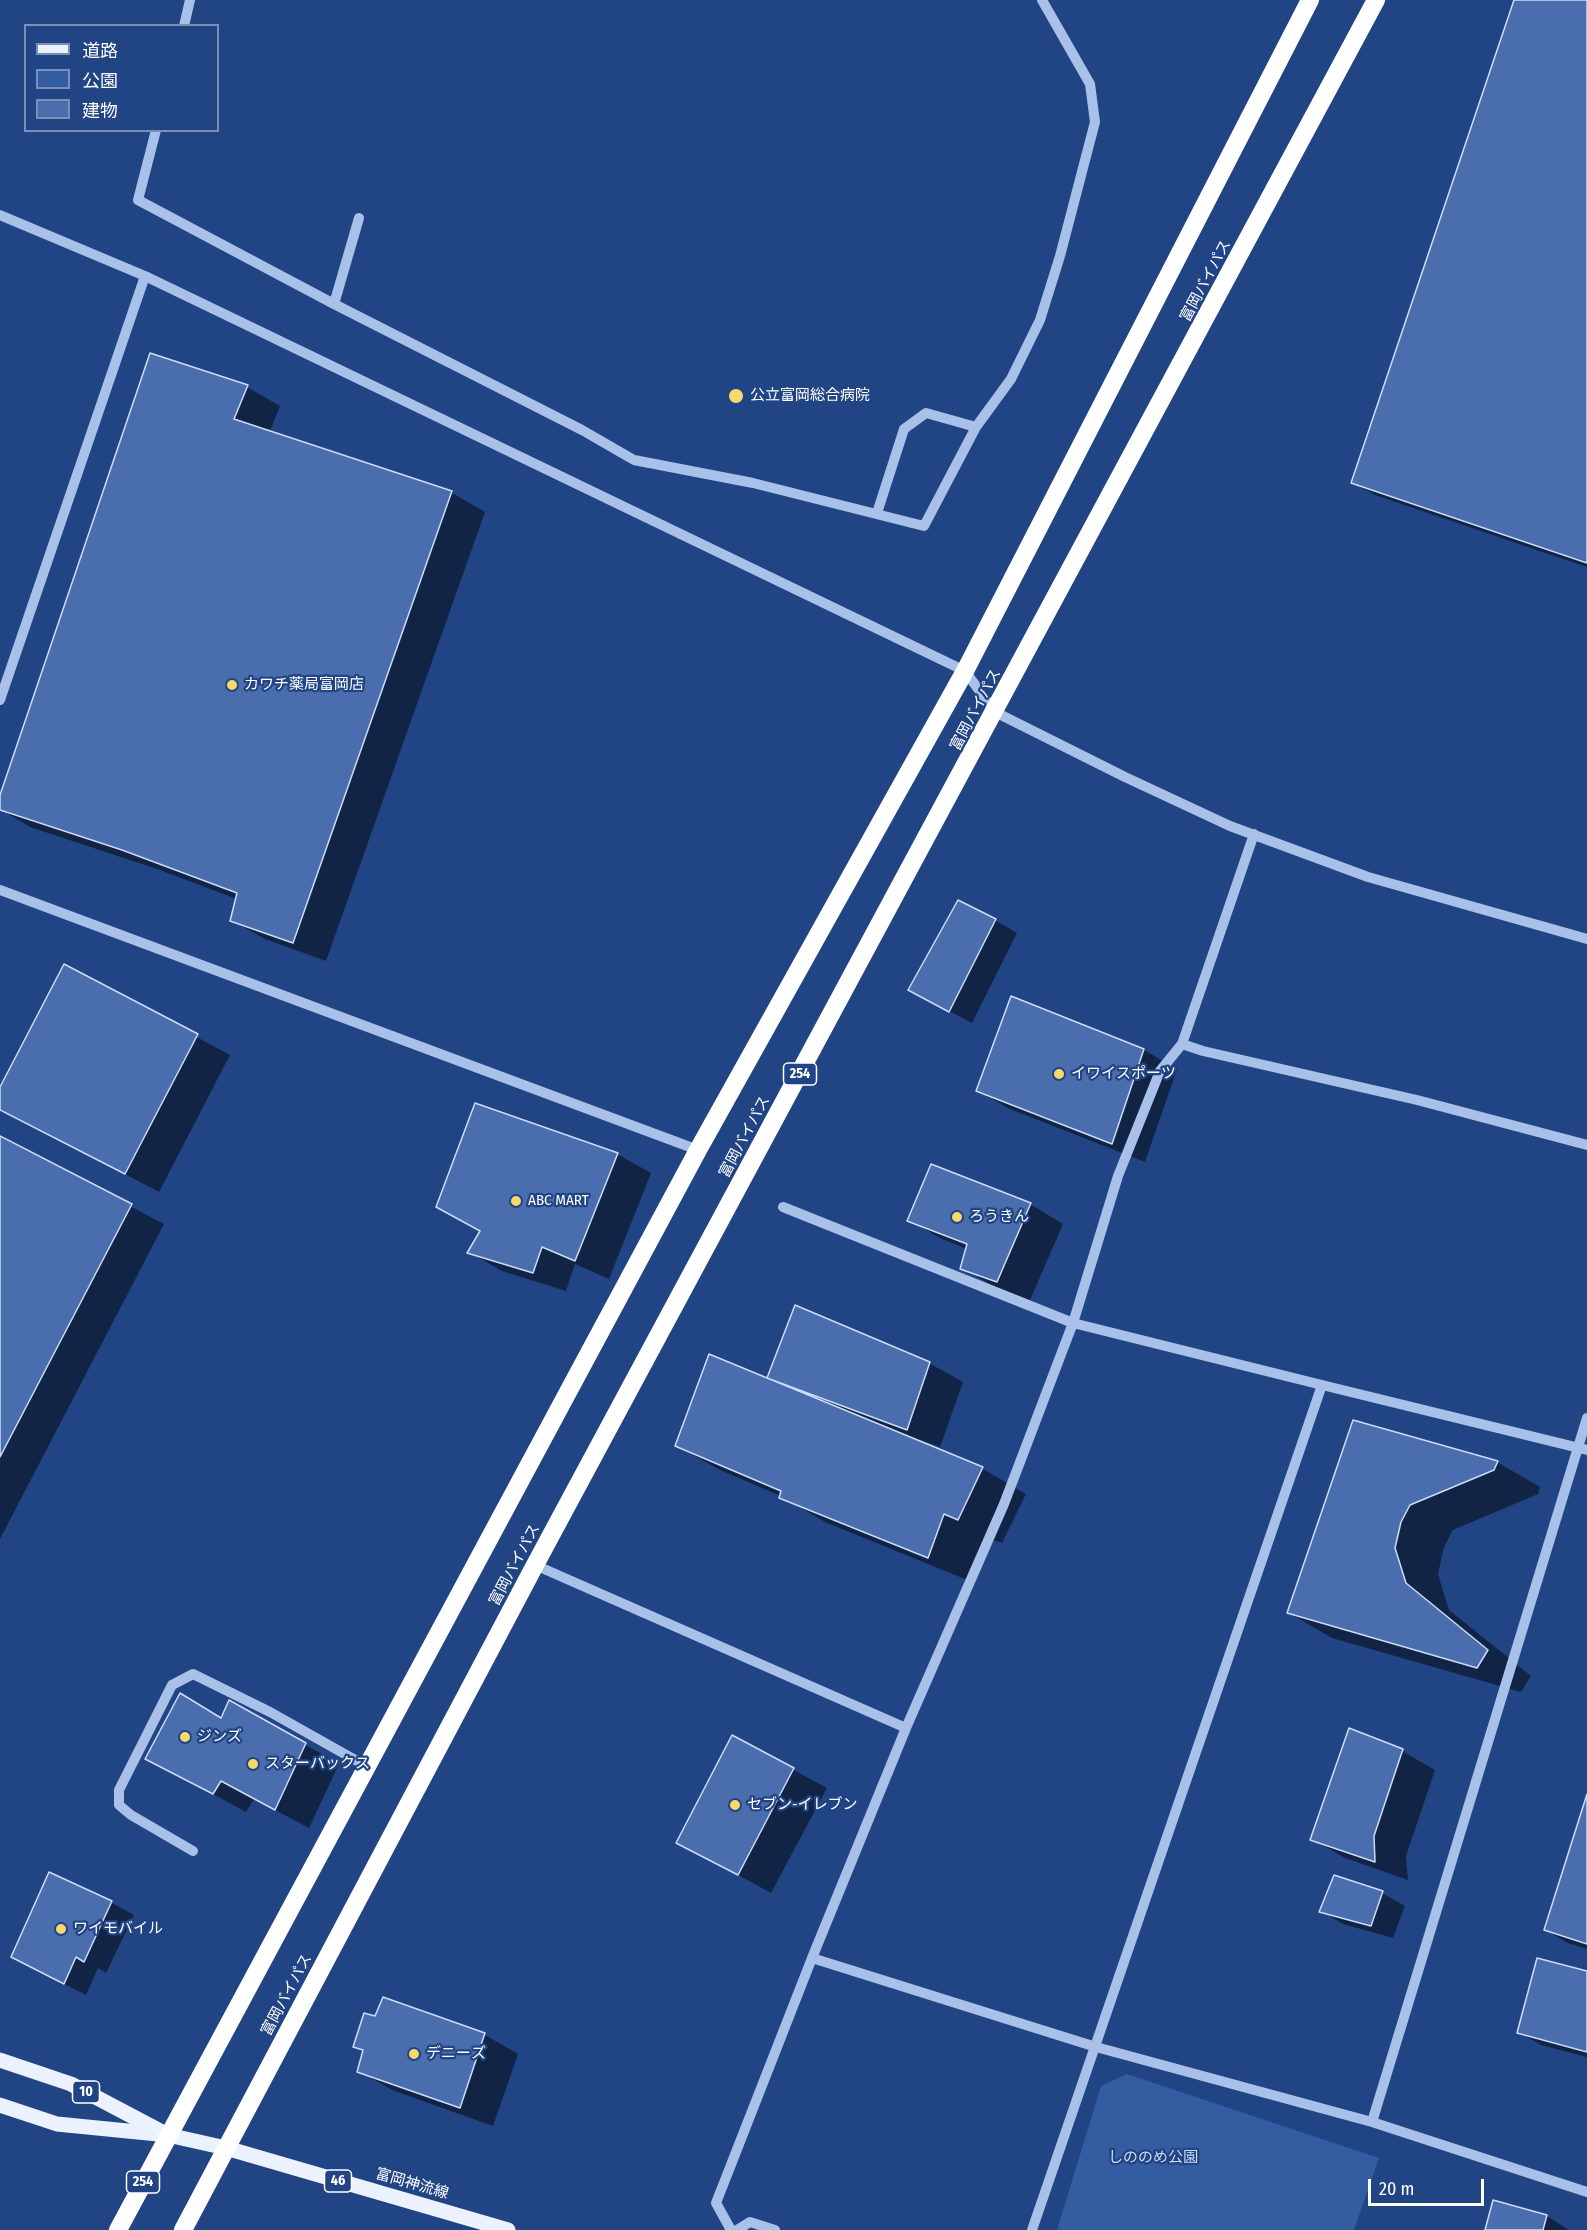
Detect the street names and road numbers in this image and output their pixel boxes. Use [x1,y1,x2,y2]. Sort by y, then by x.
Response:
street label: 富岡バイパス [1177,237,1235,325]
street label: 富岡バイパス [947,666,1005,754]
road number: 254 [784,1063,816,1085]
street label: 富岡バイパス [716,1093,774,1181]
street label: 富岡バイパス [486,1521,544,1609]
street label: 富岡バイパス [258,1951,316,2039]
road number: 10 [72,2081,100,2103]
street label: 富岡神流線 [373,2165,451,2203]
road number: 46 [324,2170,352,2192]
road number: 254 [126,2171,160,2193]

